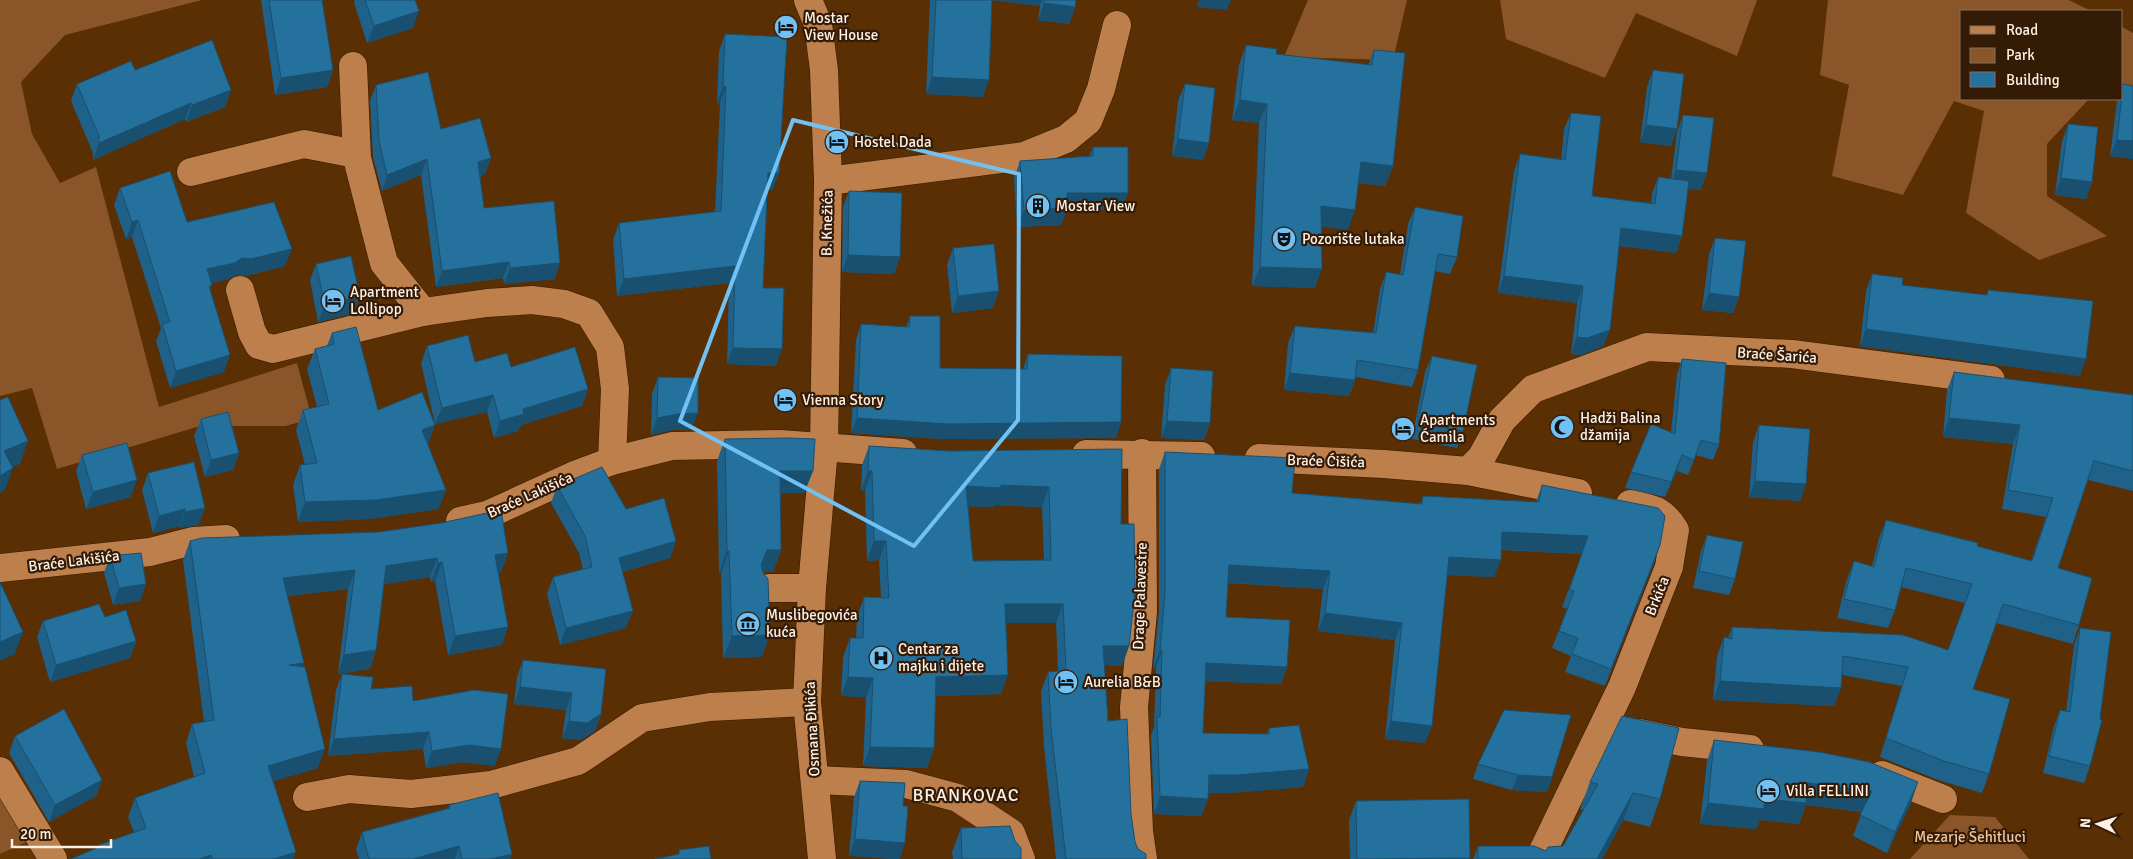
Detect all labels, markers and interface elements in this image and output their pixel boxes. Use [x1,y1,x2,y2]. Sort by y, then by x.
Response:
place label: Mostar View House [804,9,878,44]
legend [1960,10,2123,100]
hotel icon: Mostar View House [773,14,799,40]
text: Road [2006,21,2038,39]
text: Park [2006,46,2035,64]
text: Building [2006,71,2060,89]
hotel icon: Hostel Dada [824,129,850,155]
place label: Hostel Dada [854,133,931,151]
street label: B. Knežića [817,190,837,256]
building icon: Mostar View [1025,193,1051,219]
place label: Mostar View [1056,197,1135,215]
theatre icon: Pozorište lutaka [1271,226,1297,252]
place label: Pozorište lutaka [1302,230,1405,248]
place label: Apartment Lollipop [350,283,419,318]
hotel icon: Apartment Lollipop [320,288,346,314]
street label: Braće Šarića [1736,342,1818,367]
hotel icon: Vienna Story [772,387,798,413]
place label: Vienna Story [802,391,884,409]
place label: Hadži Balina džamija [1580,409,1661,444]
place label: Apartments Ćamila [1420,411,1496,446]
mosque icon: Hadži Balina džamija [1549,414,1575,440]
hotel icon: Apartments Ćamila [1390,416,1416,442]
street label: Braće Ćišića [1287,450,1365,471]
street label: Braće Lakišića [484,468,576,522]
street label: Drage Palavestre [1129,542,1151,650]
street label: Braće Lakišića [27,546,121,576]
street label: Brkića [1641,574,1673,618]
place label: Muslibegovića kuća [766,606,858,641]
museum icon: Muslibegovića kuća [735,611,761,637]
place label: Centar za majku i dijete [898,640,984,675]
hospital icon: Centar za majku i dijete [868,645,894,671]
hotel icon: Aurelia B&B [1053,669,1079,695]
place label: Aurelia B&B [1084,673,1161,691]
street label: Osmana Đikića [801,681,823,777]
hotel icon: Villa FELLINI [1755,778,1781,804]
place label: Villa FELLINI [1786,782,1869,800]
district label: BRANKOVAC [912,784,1020,806]
north arrow [2073,799,2123,849]
scale bar [12,816,111,848]
text: N [2077,818,2094,829]
text: 20 m [20,825,51,843]
park label: Mezarje Šehitluci [1914,827,2026,846]

